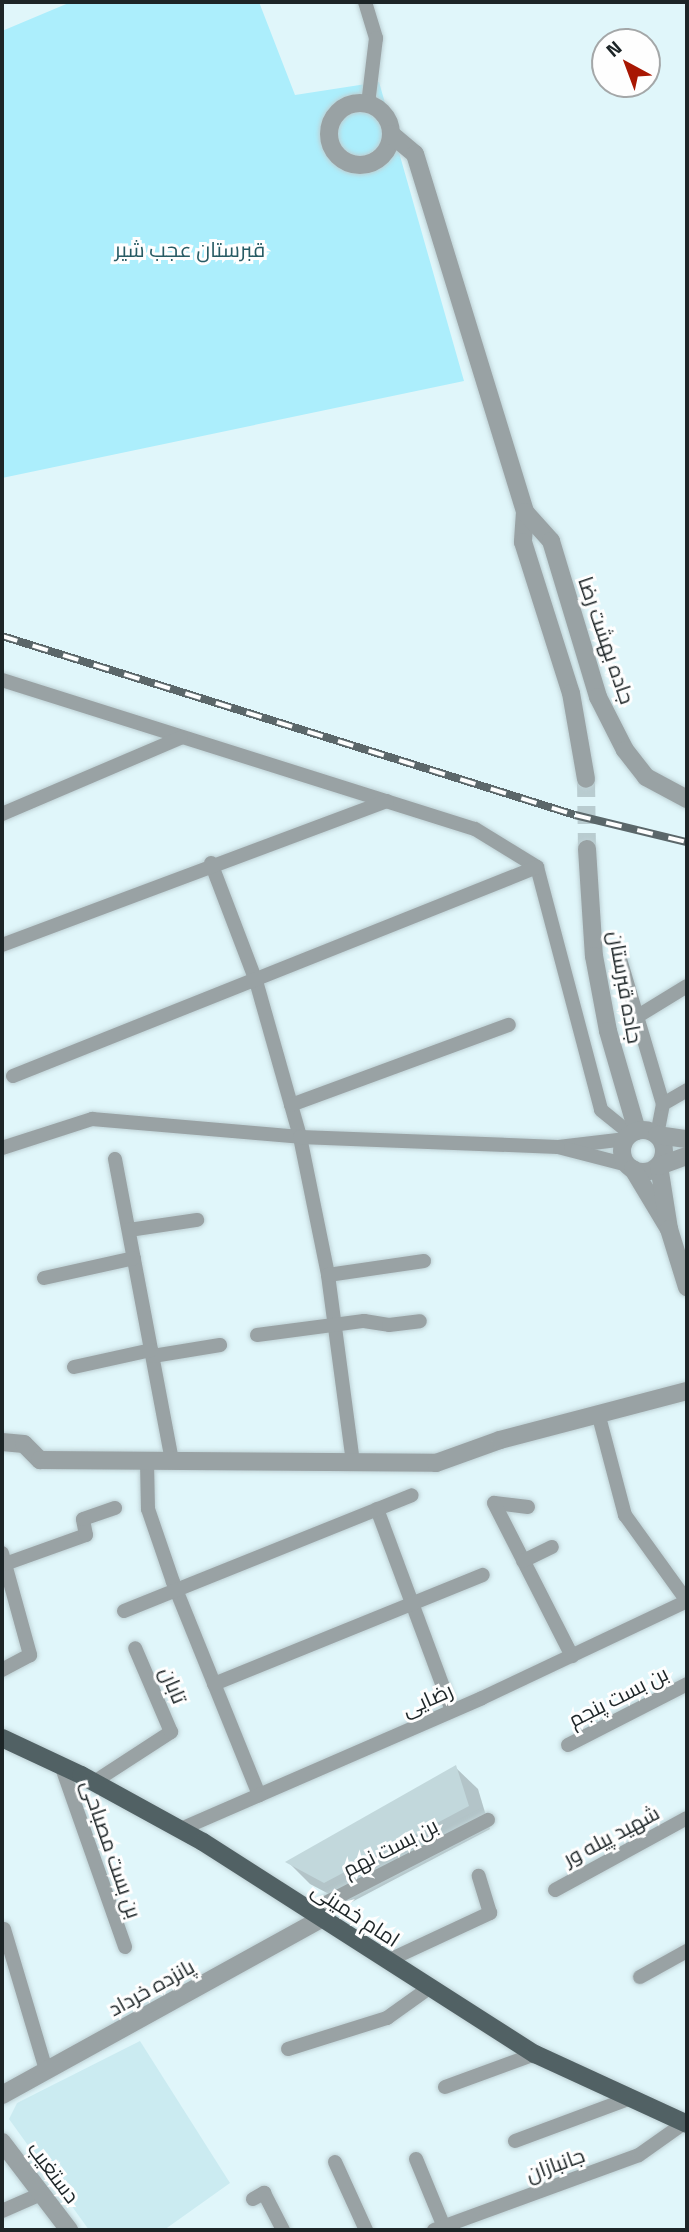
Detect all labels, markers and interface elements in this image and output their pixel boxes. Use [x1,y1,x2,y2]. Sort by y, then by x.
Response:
north arrow [591,28,661,98]
text: N [599,33,628,64]
park label: قبرستان عجب شیر [115,236,265,262]
street label: جاده بهشت رضا [573,573,641,707]
street label: جاده قبرستان [604,929,648,1045]
street label: بن بست پنجم [564,1660,672,1732]
street label: تابان [155,1663,193,1707]
street label: رضایی [398,1677,456,1721]
street label: بن بست مصباحی [77,1777,147,1921]
street label: شهید پیله ور [559,1799,663,1871]
street label: بن بست نهم [338,1812,442,1882]
street label: امام خمینی [307,1876,405,1952]
street label: پانزده خرداد [104,1953,198,2021]
street label: دستغیب [23,2136,85,2208]
street label: جانبازان [522,2142,588,2186]

